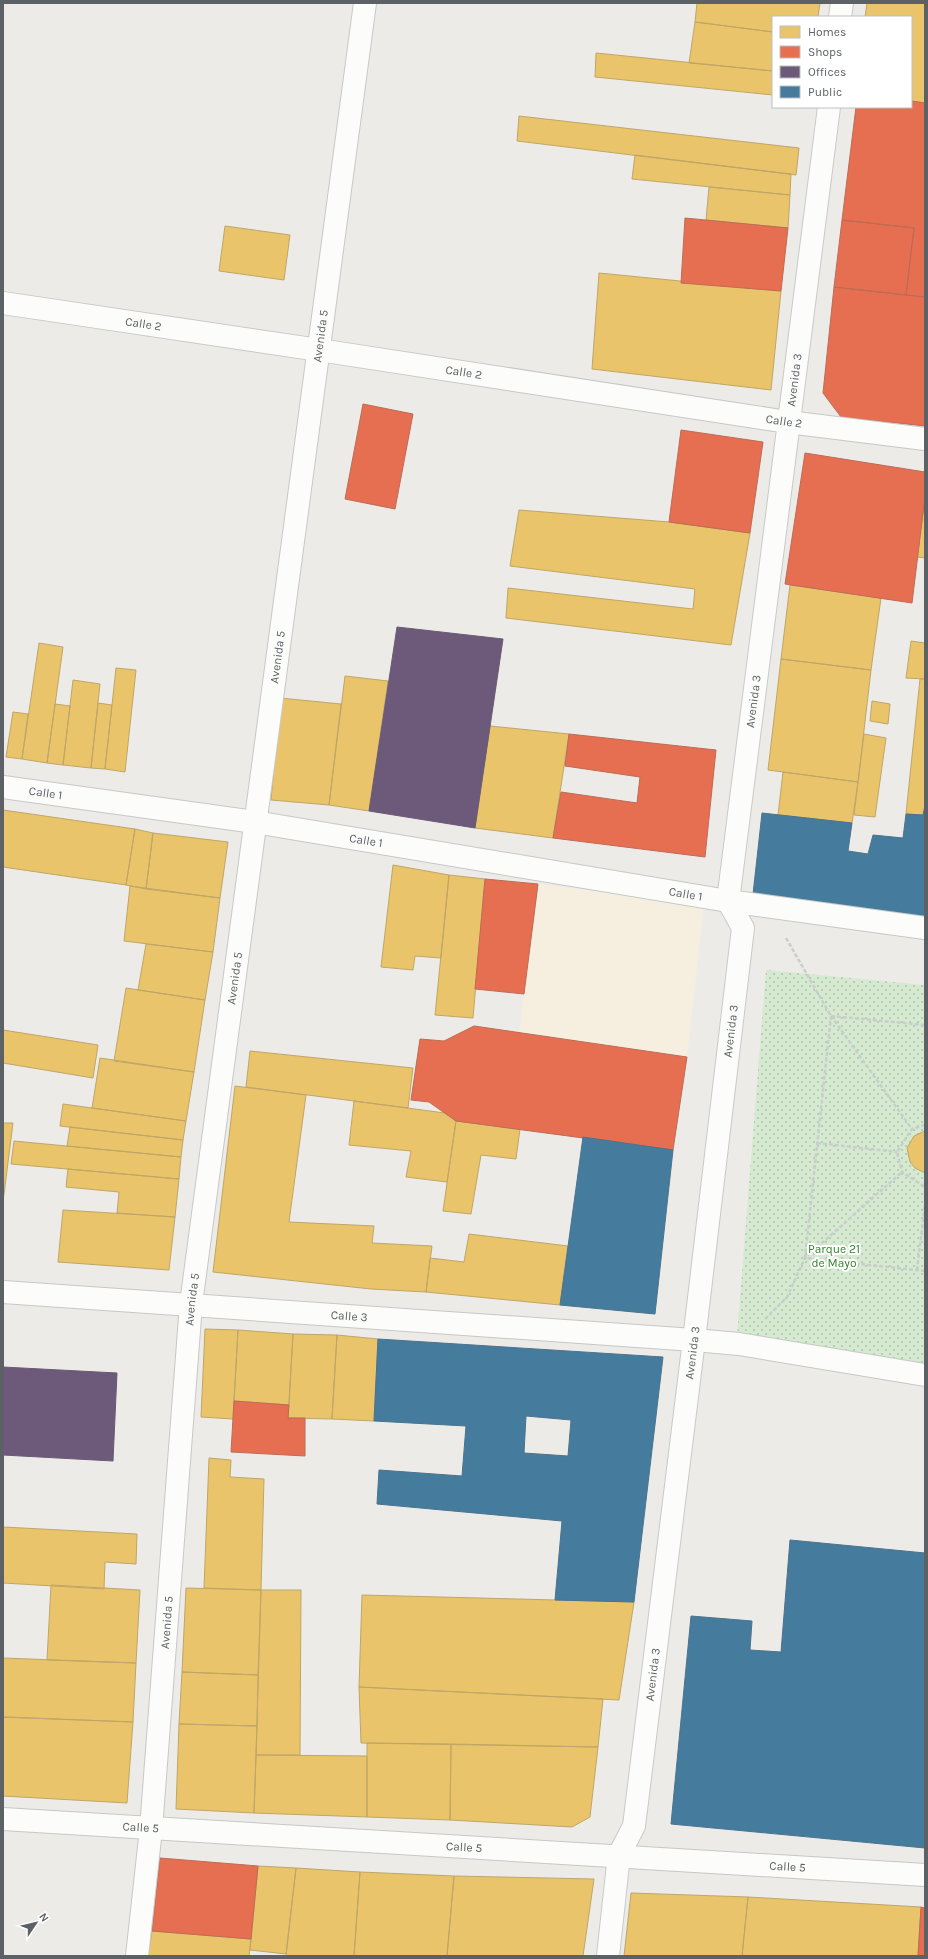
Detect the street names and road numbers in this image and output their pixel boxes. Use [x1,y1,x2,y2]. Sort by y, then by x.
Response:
street label: Avenida 5 [310,308,331,363]
street label: Calle 2 [124,314,163,334]
street label: Avenida 3 [784,353,805,407]
street label: Calle 2 [445,363,483,382]
street label: Calle 2 [765,412,803,431]
street label: Avenida 5 [267,630,288,684]
street label: Avenida 3 [743,674,764,729]
street label: Calle 1 [28,784,63,802]
street label: Calle 1 [348,831,384,850]
street label: Calle 1 [668,884,703,904]
street label: Avenida 5 [224,951,245,1005]
street label: Avenida 3 [721,1004,741,1058]
street label: Avenida 5 [182,1272,202,1326]
street label: Calle 3 [330,1308,368,1324]
street label: Avenida 3 [682,1326,703,1380]
street label: Avenida 5 [158,1595,176,1649]
street label: Avenida 3 [643,1647,663,1702]
street label: Calle 5 [122,1819,160,1835]
street label: Calle 5 [445,1839,483,1855]
street label: Calle 5 [769,1859,806,1875]

